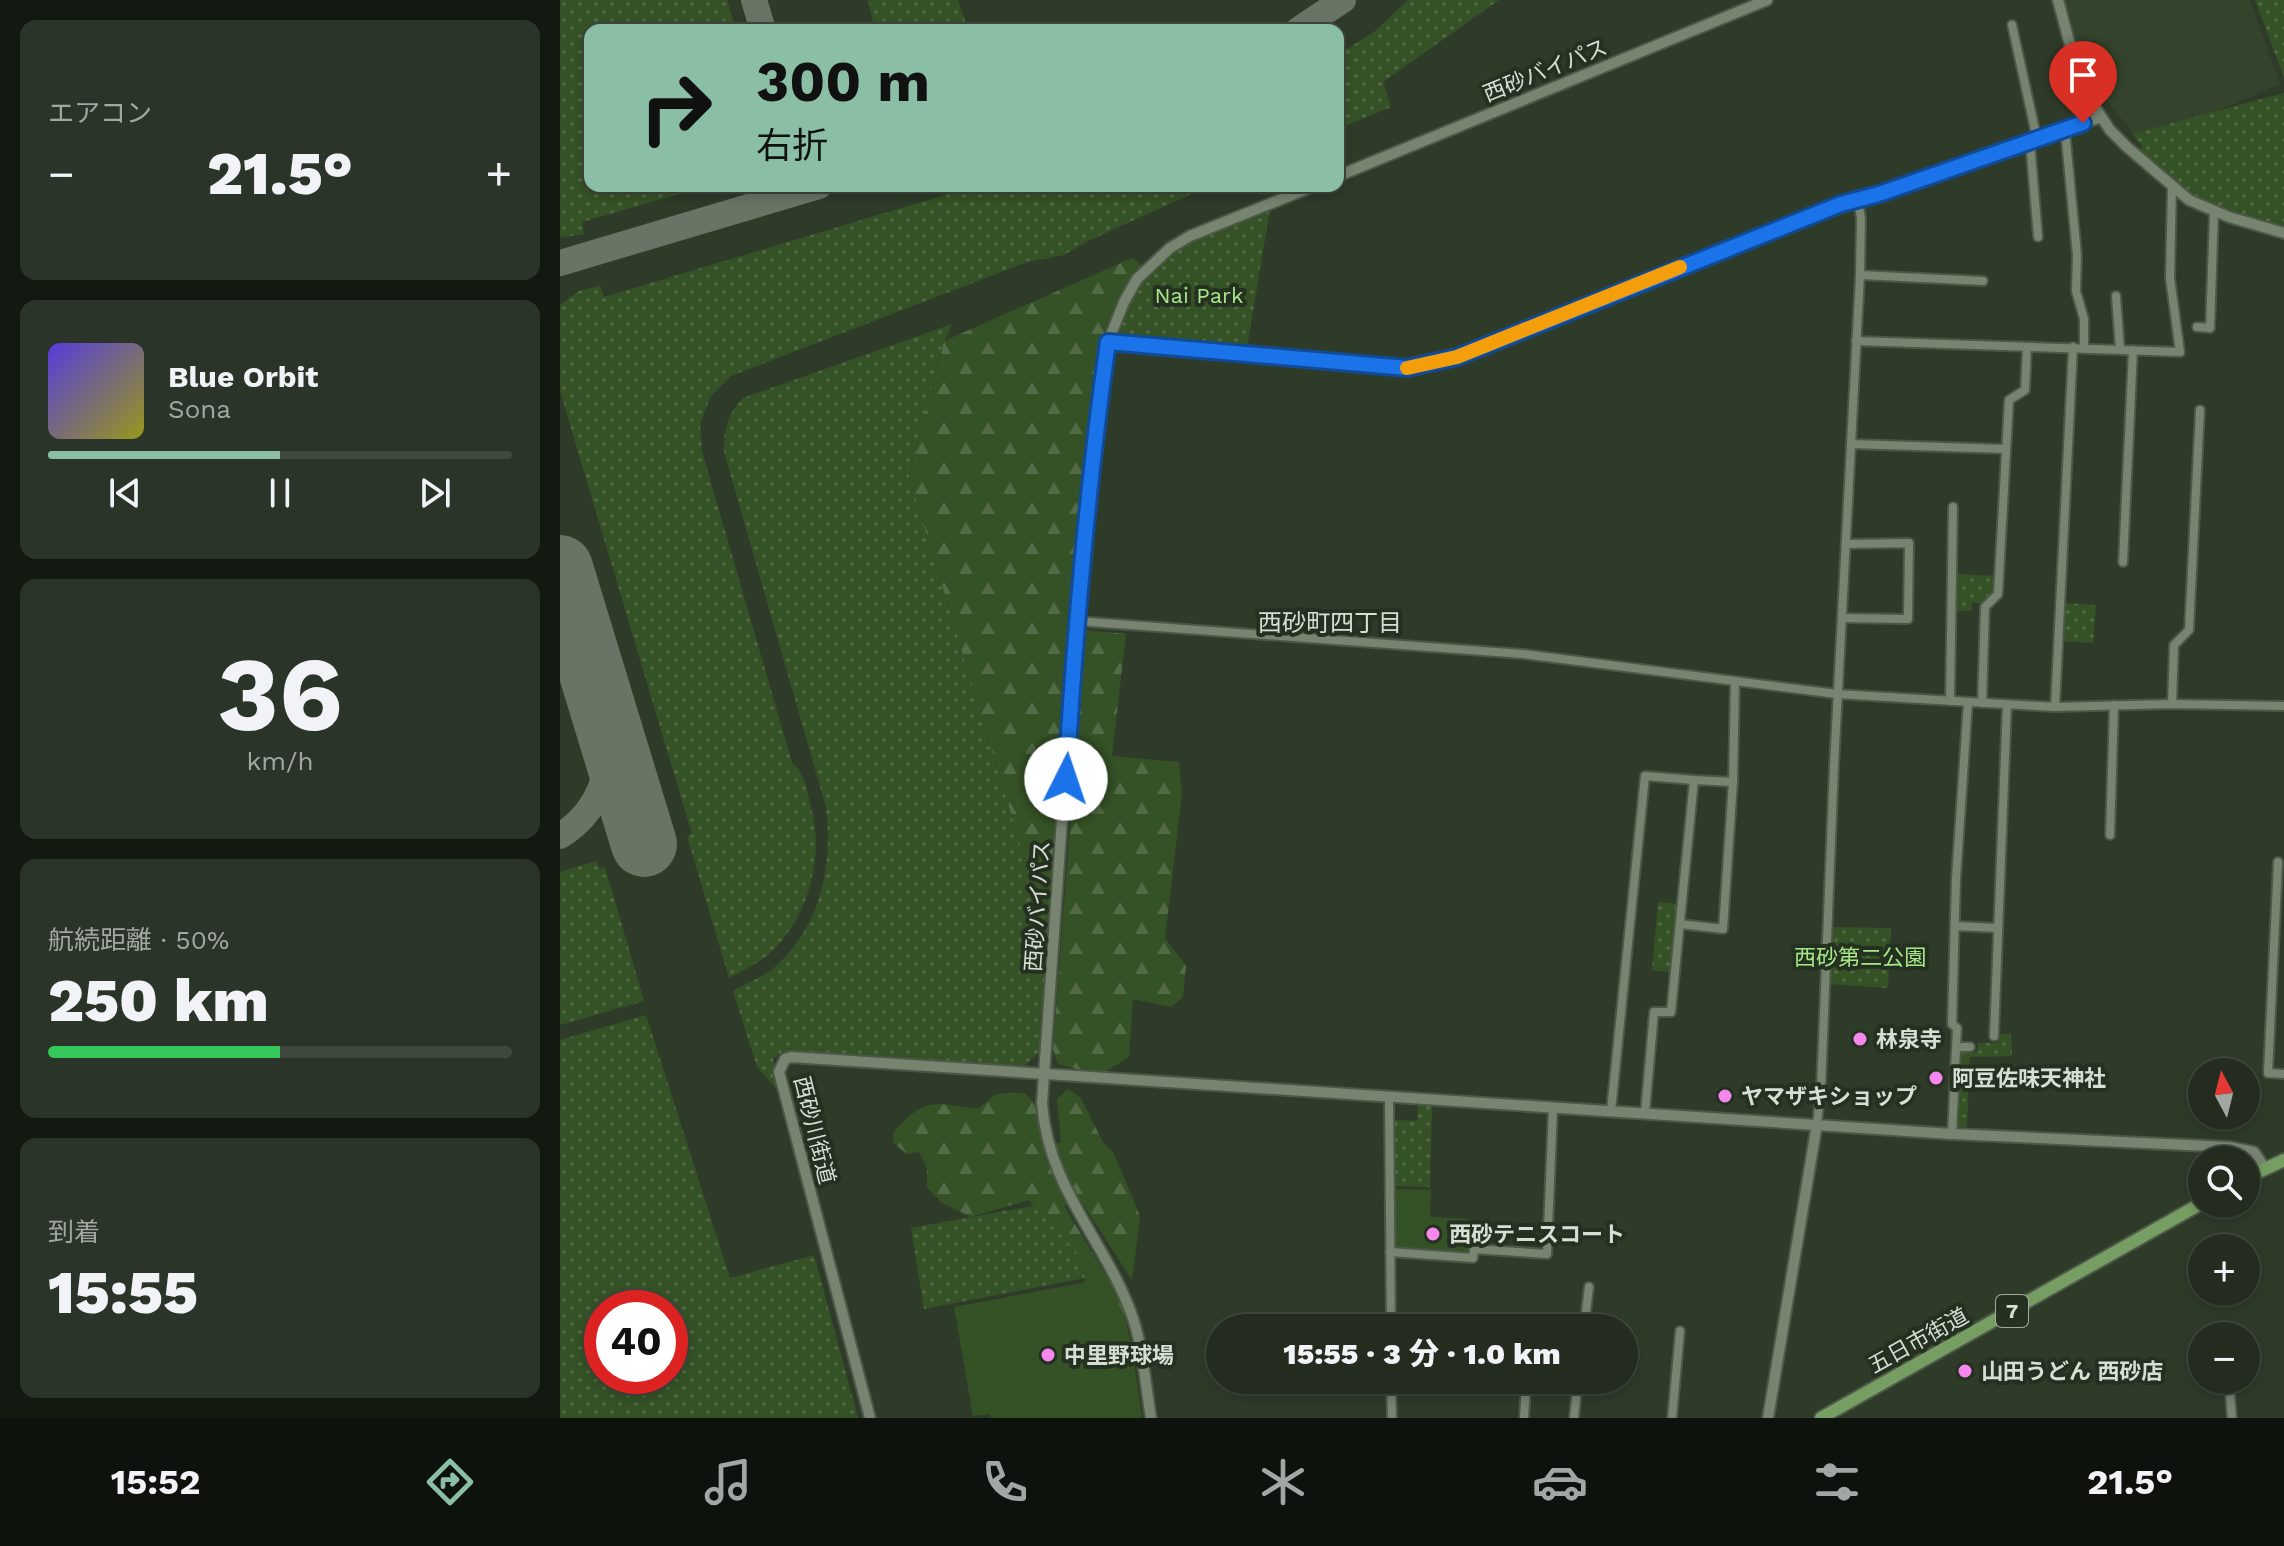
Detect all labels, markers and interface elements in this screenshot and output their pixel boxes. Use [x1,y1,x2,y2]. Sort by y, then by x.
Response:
street label: 西砂バイパス [1480,34,1611,107]
pin [2049,41,2117,123]
text: 300 m [756,49,930,115]
icon: arrive [2061,53,2105,97]
icon: right [624,56,728,160]
text: エアコン [48,98,152,128]
text: 右折 [756,125,828,167]
text: 21.5° [207,138,353,209]
text: − [48,148,75,200]
text: + [485,148,512,200]
park label: Nai Park [1154,283,1244,308]
text: Blue Orbit [168,359,318,394]
text: Sona [168,394,231,424]
icon: previous [103,471,147,515]
icon: pause [258,471,302,515]
icon: next [413,471,457,515]
district label: 西砂町四丁目 [1258,609,1402,637]
text: 36 [217,633,343,755]
position arrow [1024,737,1108,821]
text: km/h [247,746,313,776]
street label: 西砂バイパス [1020,840,1055,973]
text: 航続距離 · 50% [48,925,229,955]
park label: 西砂第二公園 [1794,945,1926,970]
text: 250 km [48,965,269,1036]
place label: 林泉寺 [1876,1027,1942,1052]
marker: 林泉寺 [1851,1030,1869,1048]
north arrow [2188,1058,2260,1130]
map controls [2188,1058,2260,1394]
place label: 阿豆佐味天神社 [1952,1066,2106,1091]
marker: 阿豆佐味天神社 [1927,1069,1945,1087]
street label: 西砂川街道 [789,1074,840,1187]
place label: ヤマザキショップ [1741,1084,1917,1109]
marker: ヤマザキショップ [1716,1087,1734,1105]
button: search [2188,1146,2260,1218]
text: 到着 [48,1217,100,1247]
place label: 西砂テニスコート [1449,1222,1625,1247]
marker: 西砂テニスコート [1424,1225,1442,1243]
button: + [2188,1234,2260,1306]
text: 15:55 [48,1257,198,1328]
speed limit sign: 40 [584,1290,688,1394]
road number: 7 [1996,1295,2028,1327]
street label: 五日市街道 [1864,1303,1972,1378]
button: − [2188,1322,2260,1394]
text: 15:55 · 3 分 · 1.0 km [1283,1336,1561,1371]
place label: 中里野球場 [1064,1343,1174,1368]
marker: 中里野球場 [1039,1346,1057,1364]
place label: 山田うどん 西砂店 [1981,1359,2163,1384]
marker: 山田うどん 西砂店 [1956,1362,1974,1380]
icon: directions [422,1454,478,1510]
icon: music [700,1454,756,1510]
icon: phone [977,1454,1033,1510]
icon: climate [1255,1454,1311,1510]
icon: car [1532,1454,1588,1510]
icon: filters [1809,1454,1865,1510]
text: 15:52 [111,1461,201,1503]
text: 21.5° [2087,1461,2173,1503]

